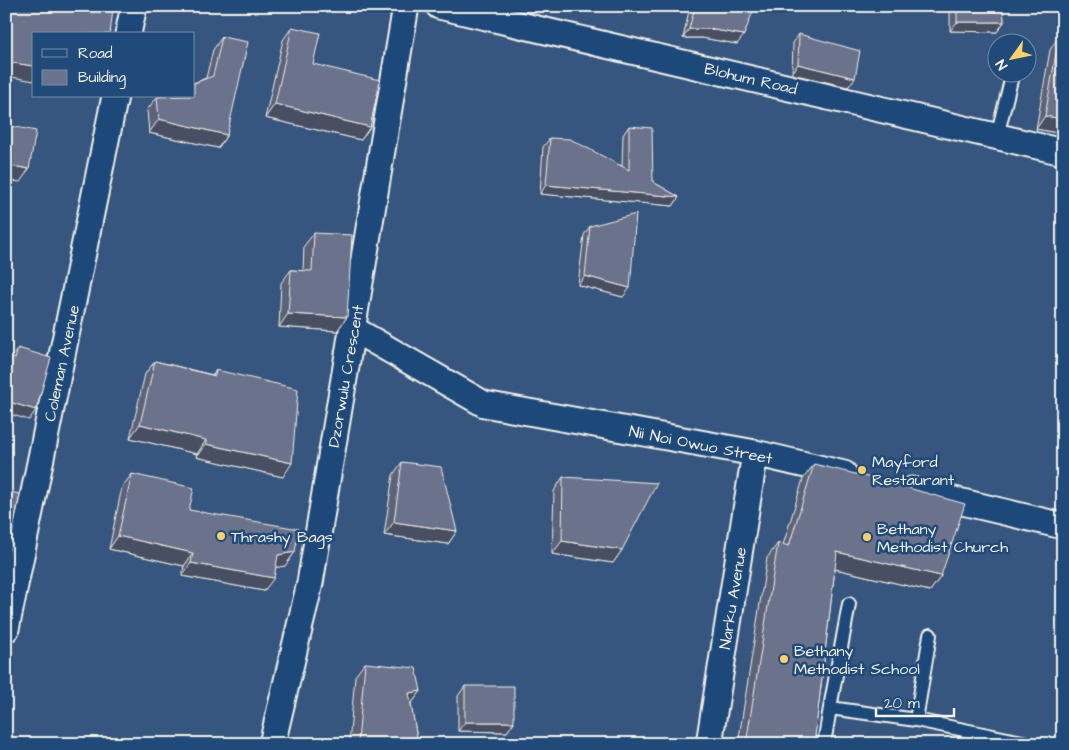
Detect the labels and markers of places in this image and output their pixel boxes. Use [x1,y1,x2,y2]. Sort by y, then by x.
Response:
place label: Mayford Restaurant [872,451,955,491]
marker: Mayford Restaurant [856,464,868,476]
place label: Bethany Methodist Church [877,518,1008,558]
place label: Thrashy Bags [231,526,333,549]
marker: Thrashy Bags [215,530,227,542]
marker: Bethany Methodist Church [861,531,873,543]
place label: Bethany Methodist School [794,640,920,680]
marker: Bethany Methodist School [778,653,790,665]

